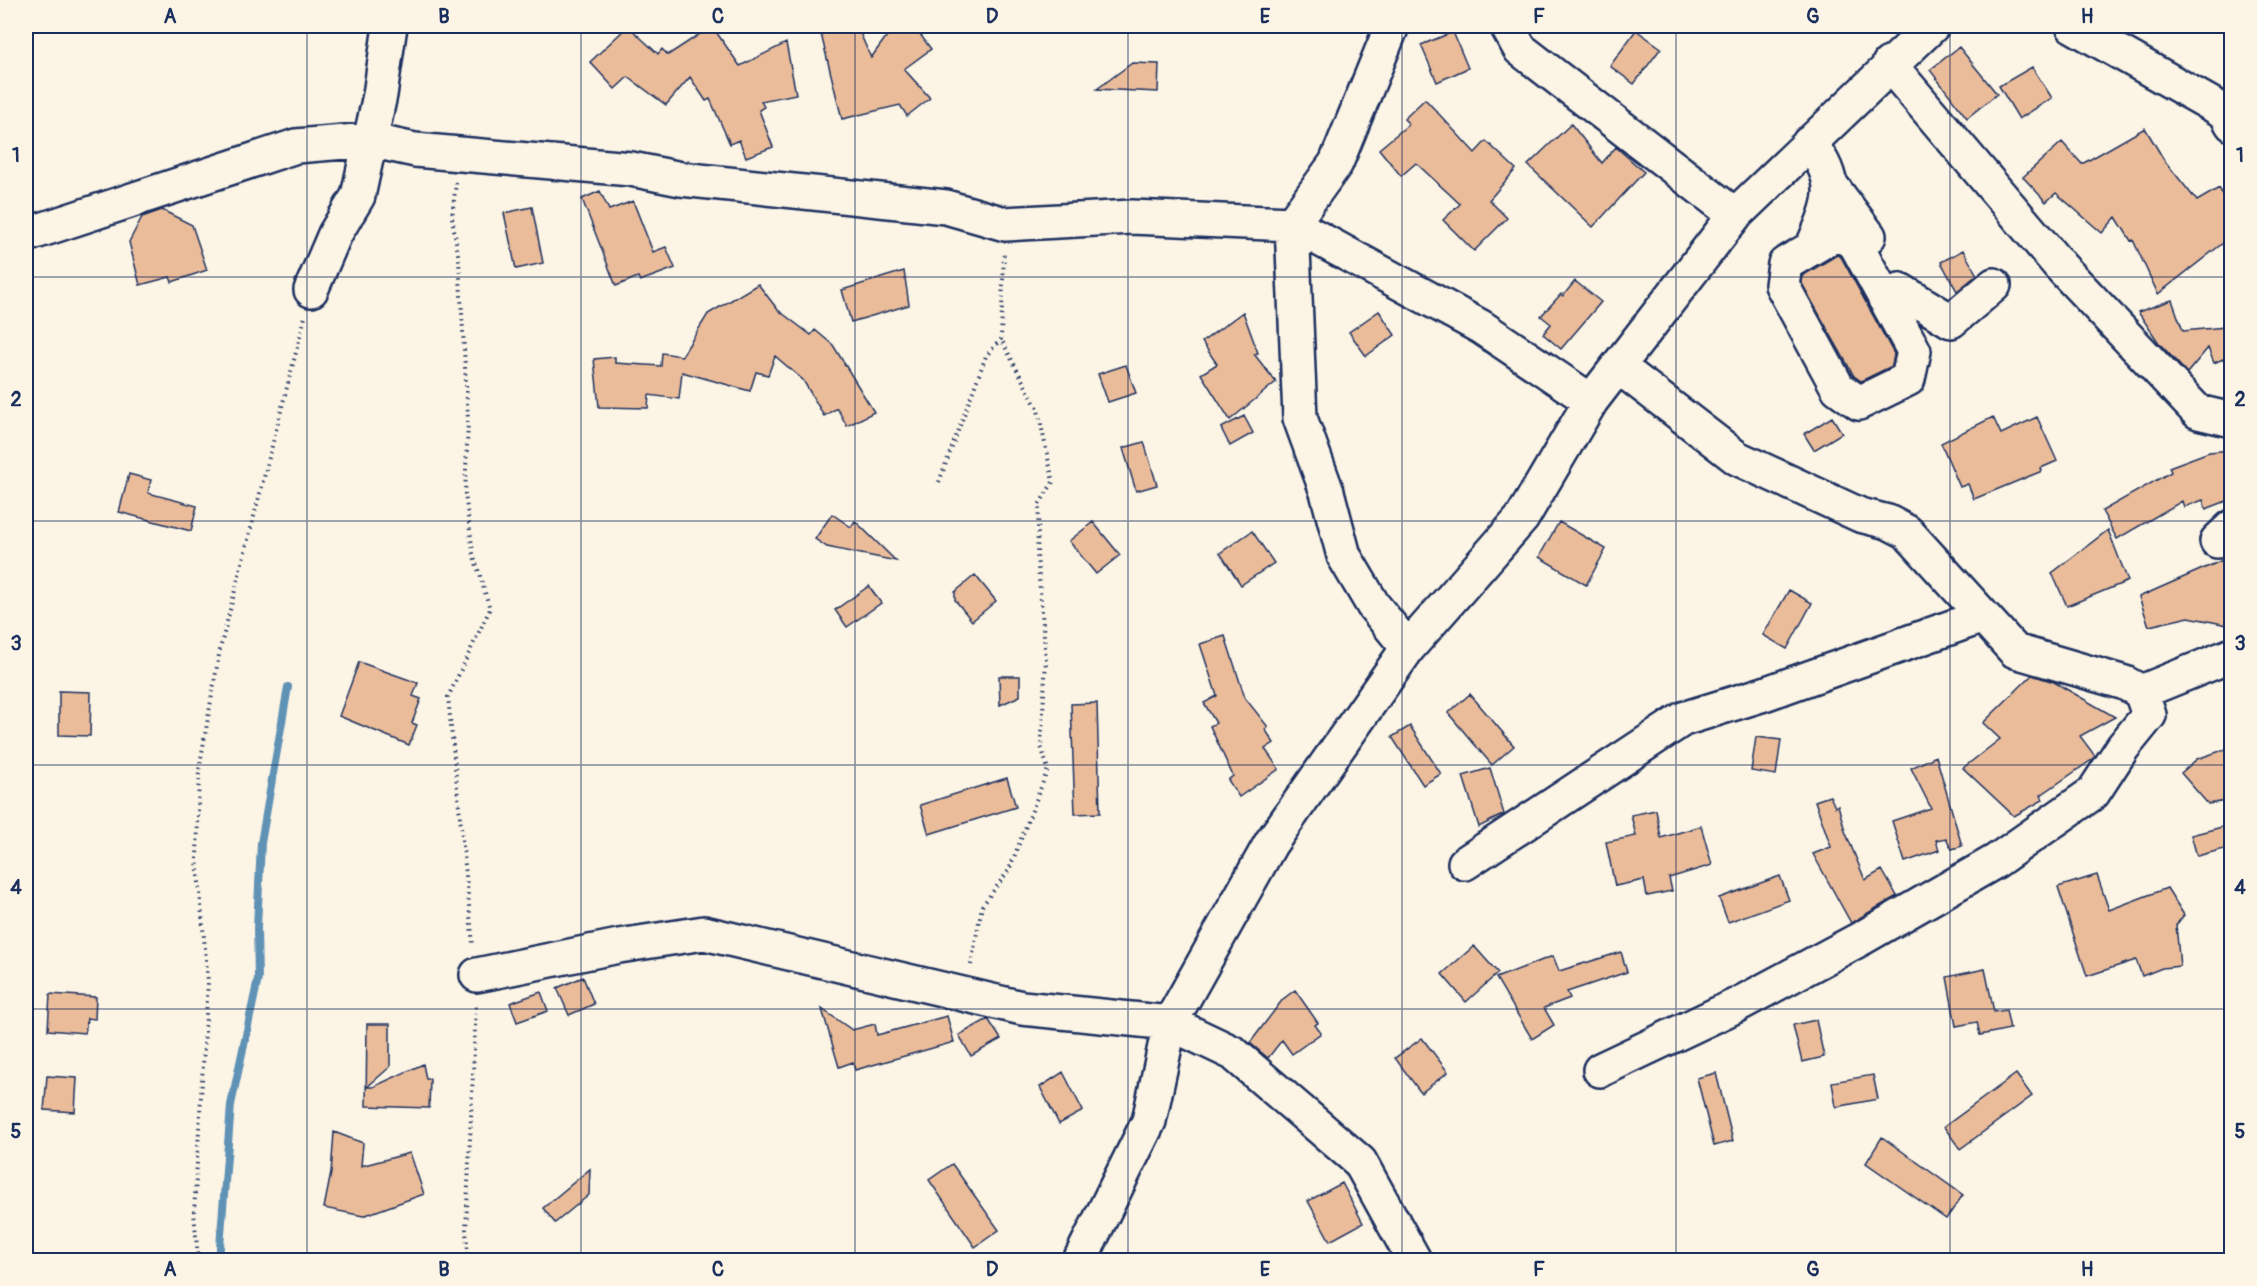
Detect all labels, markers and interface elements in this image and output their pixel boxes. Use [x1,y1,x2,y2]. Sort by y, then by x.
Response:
text: A [164,4,177,29]
text: B [438,4,450,29]
text: C [712,4,724,29]
text: D [986,4,999,29]
text: E [1260,4,1271,29]
text: F [1533,4,1545,29]
text: G [1806,4,1820,29]
text: H [2081,4,2094,29]
text: 1 [12,143,20,168]
text: 1 [2236,143,2244,168]
text: 2 [10,387,22,412]
text: 2 [2234,387,2246,412]
text: 3 [10,631,22,656]
text: 3 [2234,631,2246,656]
text: 4 [10,875,22,900]
text: 4 [2234,875,2246,900]
text: 5 [11,1119,22,1144]
text: 5 [2235,1119,2246,1144]
text: A [164,1257,177,1282]
text: B [438,1257,450,1282]
text: C [712,1257,724,1282]
text: D [986,1257,999,1282]
text: E [1260,1257,1271,1282]
text: F [1533,1257,1545,1282]
text: G [1806,1257,1820,1282]
text: H [2081,1257,2094,1282]

